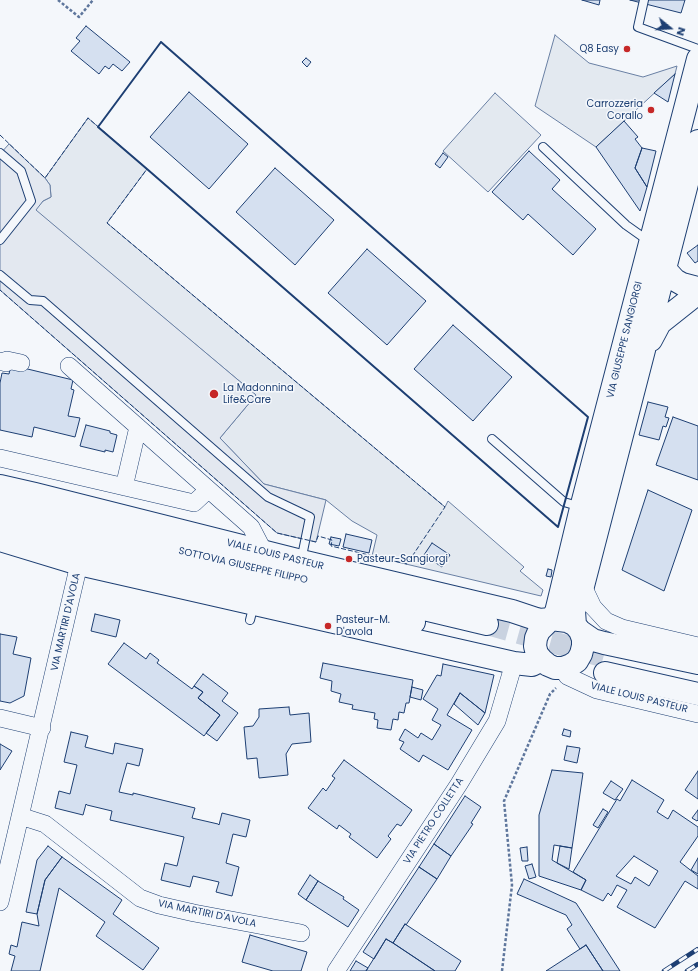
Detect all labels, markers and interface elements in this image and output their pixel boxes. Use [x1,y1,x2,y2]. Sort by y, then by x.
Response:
north arrow [650,8,690,48]
text: N [673,25,690,38]
place label: Q8 Easy [579,43,619,55]
marker: Q8 Easy [622,44,632,54]
place label: Carrozzeria Corallo [586,98,643,122]
marker: Carrozzeria Corallo [646,105,656,115]
street label: VIA GIUSEPPE SANGIORGI [605,280,645,400]
place label: La Madonnina Life&Care [223,382,294,406]
marker: La Madonnina Life&Care [208,388,220,400]
street label: VIALE LOUIS PASTEUR [225,537,325,573]
street label: SOTTOVIA GIUSEPPE FILIPPO [177,545,309,587]
place label: Pasteur-Sangiorgi [357,553,448,565]
marker: Pasteur-Sangiorgi [344,554,354,564]
street label: VIA MARTIRI D'AVOLA [49,572,83,672]
place label: Pasteur-M. D'avola [336,614,390,638]
marker: Pasteur-M. D'avola [323,621,333,631]
street label: VIALE LOUIS PASTEUR [589,680,689,716]
street label: VIA PIETRO COLLETTA [401,775,467,867]
street label: VIA MARTIRI D'AVOLA [157,898,257,930]

